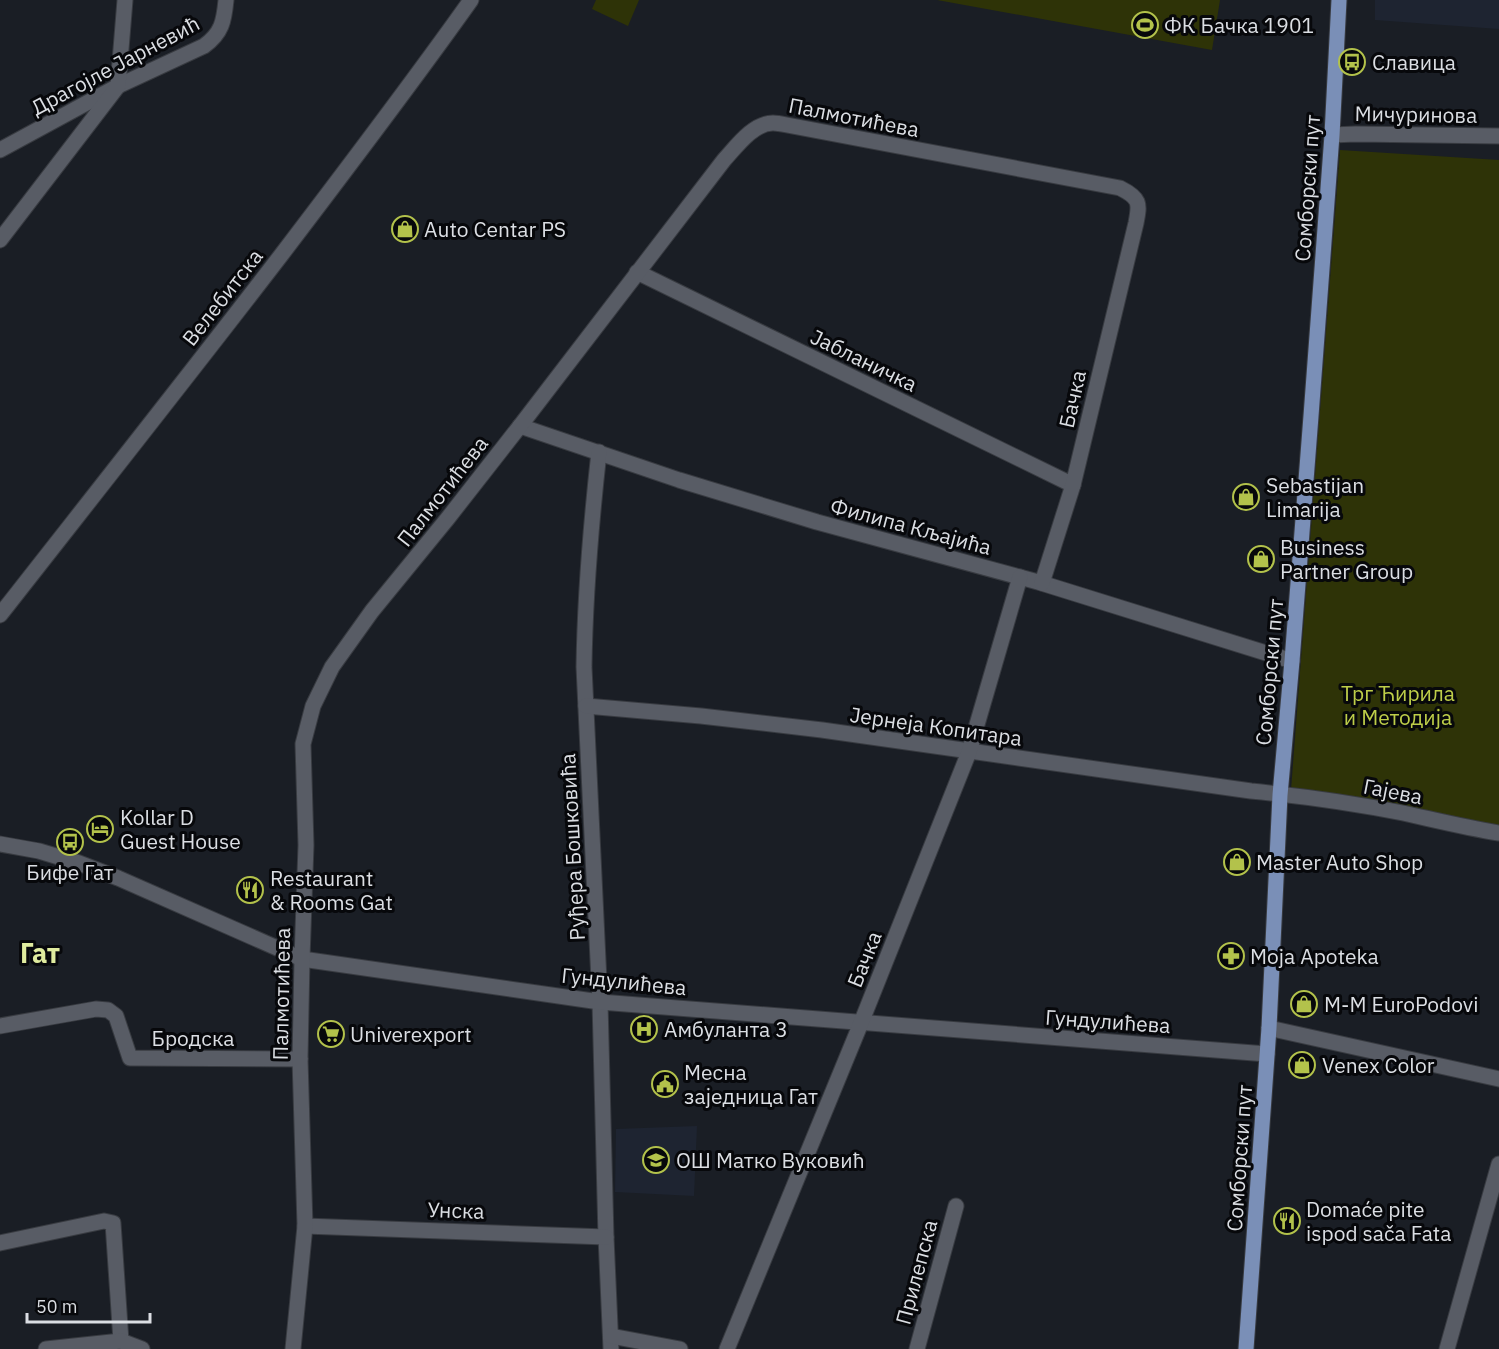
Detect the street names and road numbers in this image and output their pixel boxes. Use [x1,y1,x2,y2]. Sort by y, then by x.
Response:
street label: Драгојле Јарневић [26,9,204,121]
street label: Палмотићева [786,91,922,143]
street label: Мичуринова [1354,99,1478,129]
street label: Сомборски пут [1288,114,1326,262]
street label: Велебитска [175,243,269,351]
street label: Јабланичка [806,322,922,398]
street label: Бачка [1052,367,1092,431]
street label: Палмотићева [390,430,494,552]
street label: Филипа Кљајића [828,491,994,561]
street label: Сомборски пут [1249,597,1289,747]
street label: Јернеја Копитара [848,700,1024,752]
street label: Руђера Бошковића [553,753,591,941]
street label: Гајева [1361,772,1425,810]
street label: Бачка [840,927,888,991]
street label: Палмотићева [266,928,296,1060]
street label: Гундулићева [560,961,688,1001]
street label: Гундулићева [1044,1003,1172,1039]
street label: Бродска [152,1024,234,1052]
street label: Сомборски пут [1220,1084,1258,1232]
street label: Унска [427,1195,485,1225]
street label: Прилепска [889,1216,943,1328]

